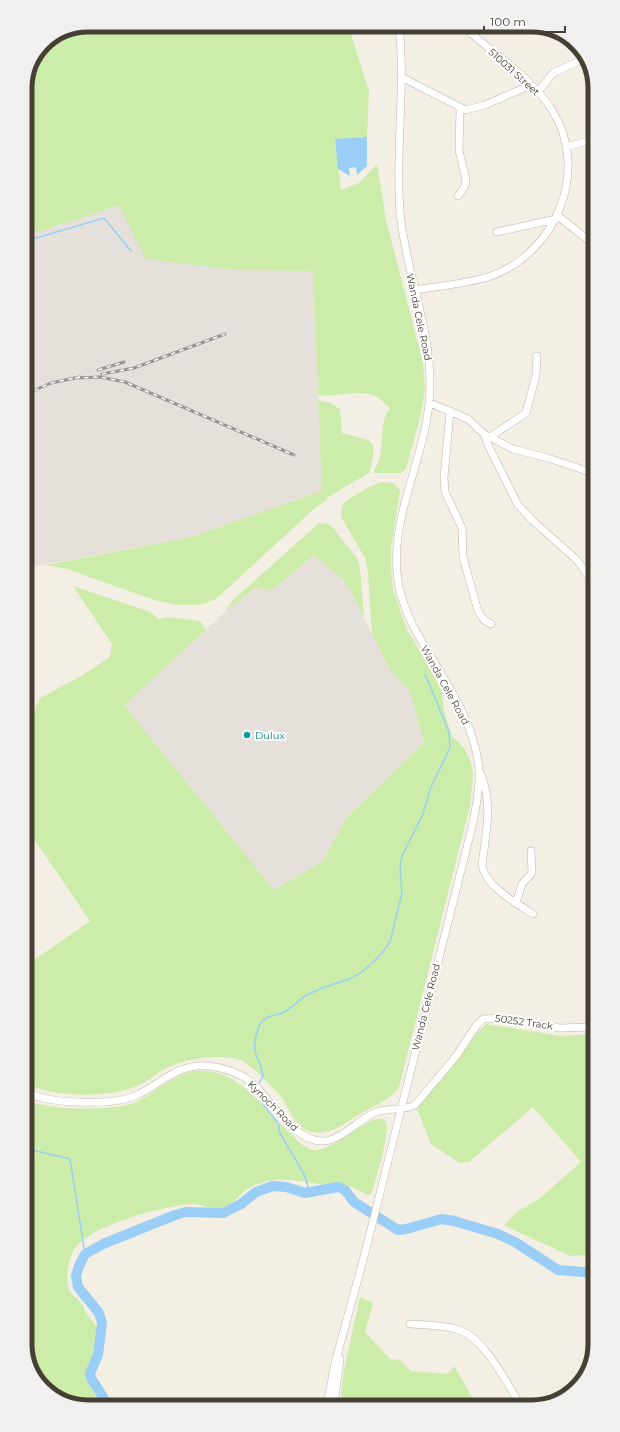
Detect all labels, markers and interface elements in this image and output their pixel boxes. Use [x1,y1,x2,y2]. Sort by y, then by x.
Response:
scale bar [484,8,565,34]
text: 100 m [490,14,526,29]
street label: 510031 Street [486,46,542,98]
street label: Wanda Cele Road [403,272,435,362]
street label: Wanda Cele Road [418,643,472,727]
place label: Dulux [255,729,285,742]
marker: Dulux [242,730,252,740]
street label: Wanda Cele Road [409,962,443,1052]
street label: 50252 Track [494,1011,554,1033]
street label: Kynoch Road [245,1078,301,1134]

